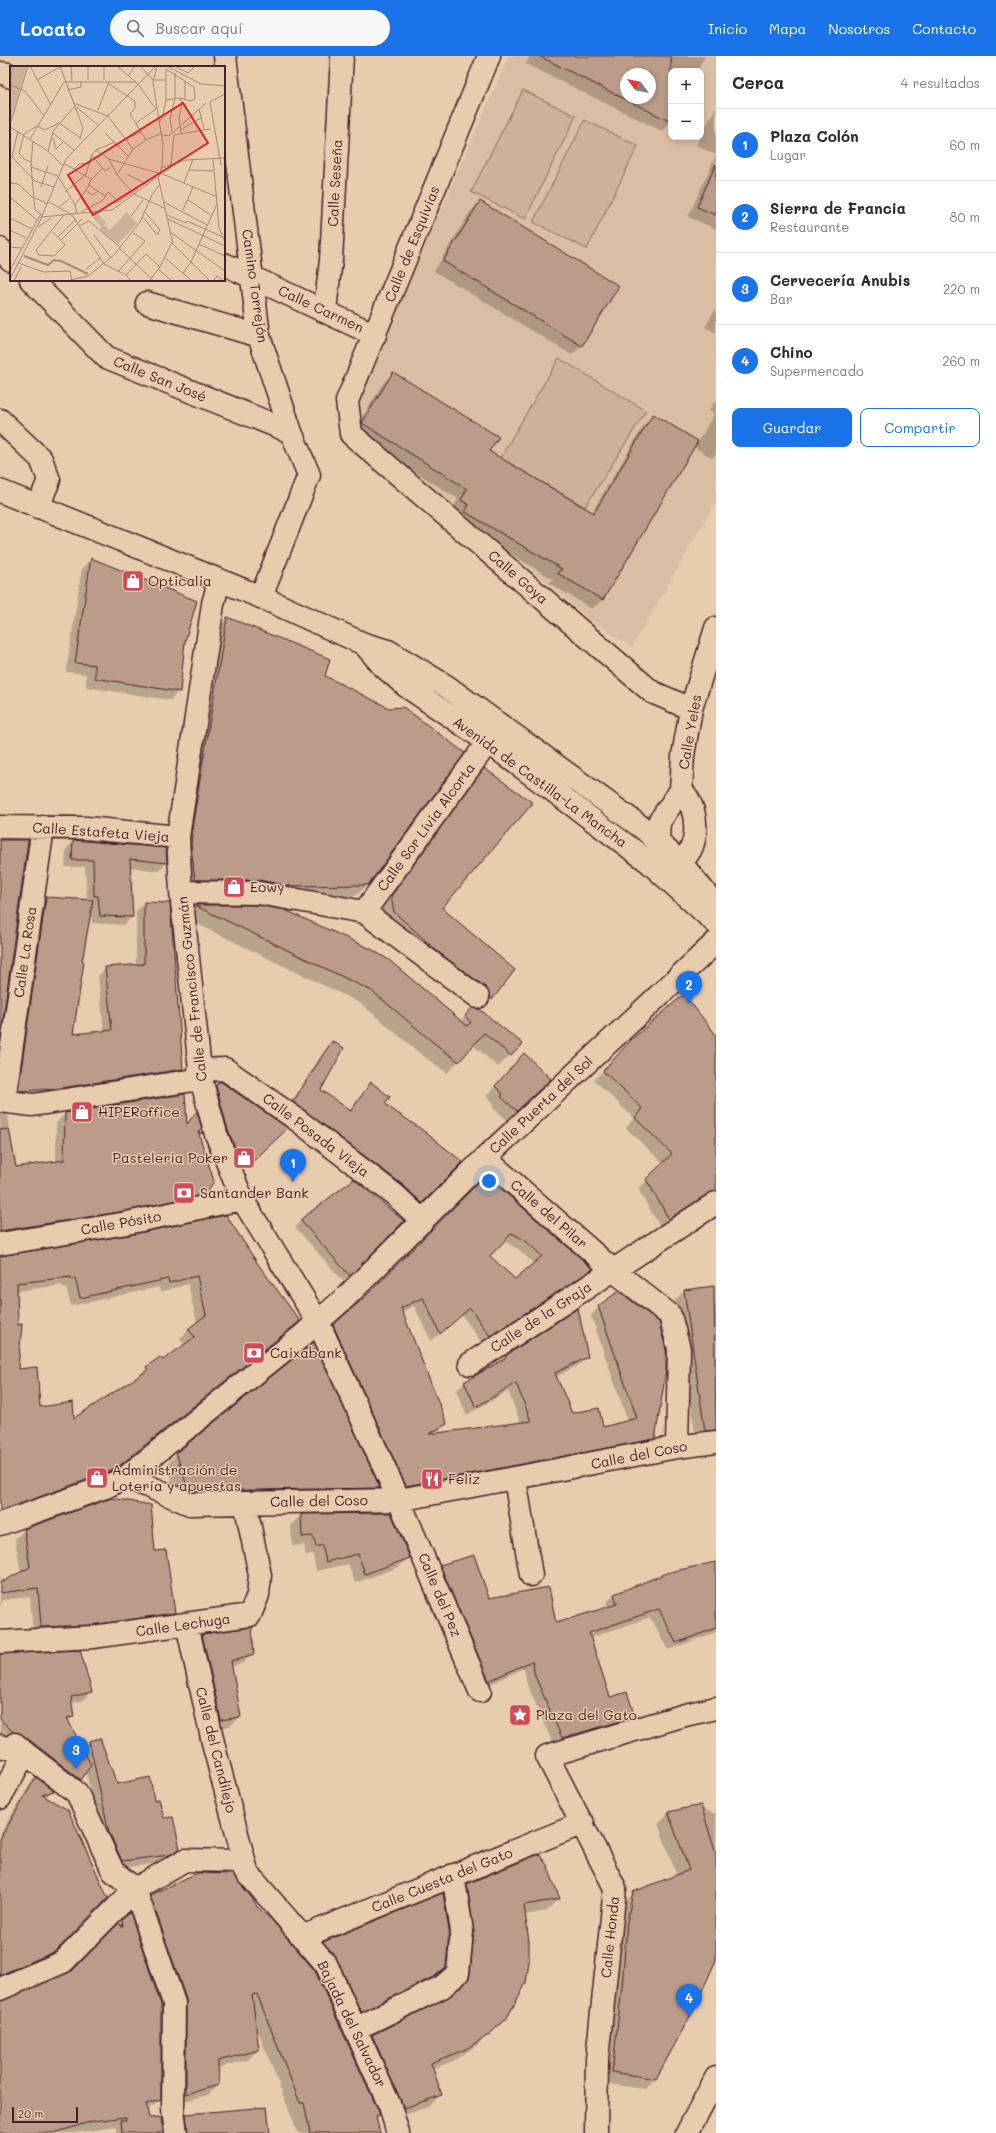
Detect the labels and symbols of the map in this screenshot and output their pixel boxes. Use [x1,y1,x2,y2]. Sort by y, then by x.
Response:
inset map [10,66,225,281]
north arrow [620,68,656,104]
street label: Calle Seseña [323,139,346,227]
street label: Calle de Esquivias [380,183,444,305]
street label: Camino Torrejón [238,228,273,344]
street label: Calle Carmen [275,280,367,337]
street label: Calle San José [111,351,210,406]
street label: Calle Goya [484,545,552,608]
shop icon: Opticalia [120,568,146,594]
place label: Opticalia [148,571,212,590]
street label: Calle Yeles [674,693,705,771]
street label: Avenida de Castilla-La Mancha [449,712,631,851]
street label: Calle Sor Livia Alcorta [372,759,479,895]
street label: Calle Estafeta Vieja [32,817,170,846]
shop icon: Eowy [221,874,247,900]
place label: Eowy [250,877,285,896]
street label: Calle de Francisco Guzmán [172,896,211,1083]
street label: Calle La Rosa [9,905,40,999]
pin: 2 [676,971,702,1004]
street label: Calle Puerta del Sol [485,1052,597,1158]
street label: Calle Posada Vieja [259,1088,373,1181]
shop icon: HIPERoffice [69,1099,95,1125]
place label: HIPERoffice [98,1102,180,1121]
shop icon: Pasteleria Poker [231,1145,257,1171]
place label: Pasteleria Poker [112,1148,228,1167]
pin: 1 [280,1149,306,1182]
your location [479,1171,499,1191]
street label: Calle del Pilar [507,1175,592,1252]
bank icon: Santander Bank [171,1180,197,1206]
place label: Santander Bank [200,1183,309,1202]
street label: Calle Pósito [79,1206,163,1239]
street label: Calle de la Graja [486,1277,595,1356]
bank icon: Caixabank [241,1340,267,1366]
place label: Caixabank [270,1343,342,1362]
street label: Calle del Coso [589,1436,689,1473]
place label: Administración de Lotería y apuestas [112,1460,241,1495]
shop icon: Administración de Lotería y apuestas [84,1465,110,1491]
restaurant icon: Feliz [419,1466,445,1492]
place label: Feliz [448,1469,480,1488]
street label: Calle del Coso [270,1490,368,1511]
street label: Calle del Pez [414,1550,467,1640]
street label: Calle Lechuga [134,1608,232,1641]
street label: Calle del Candilejo [192,1685,241,1815]
place icon: Plaza del Gato [507,1702,533,1728]
place label: Plaza del Gato [536,1705,637,1724]
pin: 3 [63,1736,89,1769]
street label: Calle Cuesta del Gato [368,1843,515,1917]
street label: Calle Honda [596,1895,623,1979]
street label: Bajada del Salvador [313,1957,391,2090]
pin: 4 [676,1984,702,2017]
scale bar [12,2105,78,2124]

